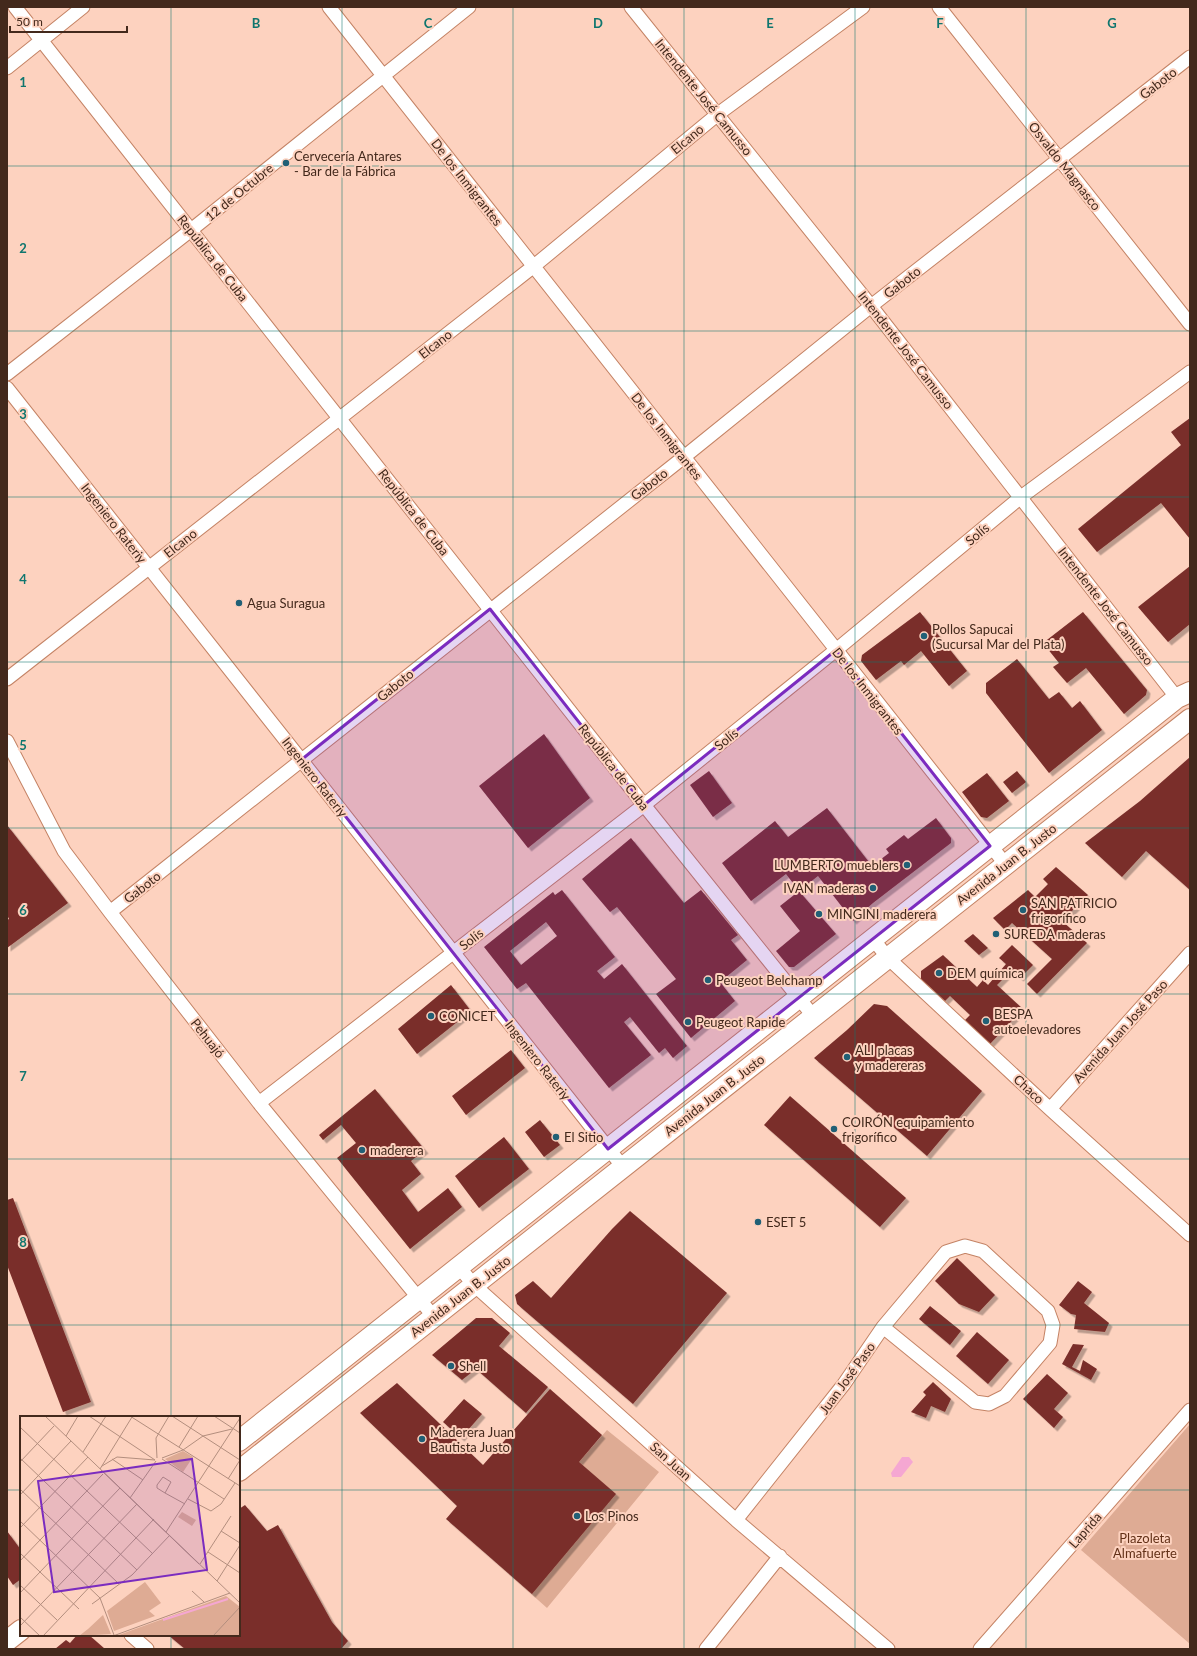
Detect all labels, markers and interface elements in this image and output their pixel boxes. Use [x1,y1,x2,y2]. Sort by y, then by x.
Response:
scale bar [10,8,127,34]
text: 50 m [16,14,43,29]
text: B [252,15,261,31]
text: C [424,15,433,31]
text: D [593,15,603,31]
text: E [766,15,774,31]
text: F [936,15,944,31]
text: G [1107,15,1117,31]
street label: Intendente José Camusso [652,35,756,159]
street label: Gaboto [1136,64,1180,102]
text: 1 [19,74,27,90]
street label: Osvaldo Magnasco [1026,119,1104,213]
street label: Elcano [667,121,707,157]
street label: De los Inmigrantes [428,135,506,229]
place label: Cervecería Antares - Bar de la Fábrica [294,148,402,179]
marker: Cervecería Antares - Bar de la Fábrica [281,158,291,168]
street label: 12 de Octubre [202,160,276,224]
street label: República de Cuba [174,211,252,305]
text: 2 [19,240,27,256]
street label: Gaboto [880,263,924,301]
street label: Intendente José Camusso [855,288,957,412]
street label: Elcano [415,326,455,362]
street label: De los Inmigrantes [628,389,706,483]
text: 3 [19,406,27,422]
street label: República de Cuba [375,465,453,559]
street label: Gaboto [627,465,671,503]
street label: Ingeniero Rateriy [78,480,150,566]
street label: Solís [962,519,992,549]
street label: Elcano [160,525,200,561]
street label: Intendente José Camusso [1055,544,1157,668]
text: 4 [19,571,27,587]
place label: Agua Suragua [247,595,325,611]
marker: Agua Suragua [234,598,244,608]
place label: Pollos Sapucai (Sucursal Mar del Plata) [932,621,1065,652]
marker: Pollos Sapucai (Sucursal Mar del Plata) [919,631,929,641]
street label: De los Inmigrantes [829,644,907,738]
street label: Gaboto [373,665,417,705]
street label: República de Cuba [575,720,653,814]
street label: Solís [711,724,742,753]
street label: Ingeniero Rateriy [279,734,351,820]
text: 5 [19,737,27,753]
street label: Avenida Juan B. Justo [953,820,1059,908]
place label: LUMBERTO mueblers [774,857,899,873]
marker: LUMBERTO mueblers [902,860,912,870]
street label: Gaboto [120,868,164,906]
place label: IVAN maderas [783,880,865,896]
marker: IVAN maderas [868,883,878,893]
place label: SAN PATRICIO frigorífico [1031,895,1117,926]
text: 6 [19,902,27,918]
marker: SAN PATRICIO frigorífico [1018,905,1028,915]
place label: MINGINI maderera [827,906,936,922]
marker: MINGINI maderera [814,909,824,919]
street label: Solís [456,924,487,953]
place label: SUREDA maderas [1004,926,1106,942]
marker: SUREDA maderas [991,929,1001,939]
place label: DEM química [947,965,1024,981]
marker: DEM química [934,968,944,978]
place label: Peugeot Belchamp [716,972,822,988]
marker: Peugeot Belchamp [703,975,713,985]
street label: Avenida Juan José Paso [1069,976,1171,1086]
place label: BESPA autoelevadores [994,1006,1081,1037]
place label: CONICET [439,1008,496,1024]
marker: CONICET [426,1011,436,1021]
place label: Peugeot Rapide [696,1014,786,1030]
street label: Pehuajó [188,1015,228,1061]
marker: BESPA autoelevadores [981,1016,991,1026]
street label: Ingeniero Rateriy [502,1017,574,1103]
marker: Peugeot Rapide [683,1017,693,1027]
place label: ALI placas y madereras [855,1042,924,1073]
street label: Avenida Juan B. Justo [661,1051,767,1139]
marker: ALI placas y madereras [842,1052,852,1062]
text: 7 [19,1068,27,1084]
street label: Chaco [1010,1071,1048,1107]
place label: COIRÓN equipamiento frigorífico [842,1114,974,1145]
marker: COIRÓN equipamiento frigorífico [829,1124,839,1134]
place label: El Sitio [564,1129,603,1145]
marker: El Sitio [551,1132,561,1142]
place label: maderera [370,1142,424,1158]
marker: maderera [357,1145,367,1155]
place label: ESET 5 [766,1214,806,1230]
marker: ESET 5 [753,1217,763,1227]
text: 8 [19,1234,27,1250]
street label: Avenida Juan B. Justo [407,1252,513,1340]
street label: Juan José Paso [816,1339,878,1417]
place label: Shell [459,1358,486,1374]
marker: Shell [446,1361,456,1371]
inset map [20,1416,240,1636]
place label: Maderera Juan Bautista Justo [430,1424,514,1455]
marker: Maderera Juan Bautista Justo [417,1434,427,1444]
street label: San Juan [647,1438,695,1484]
place label: Los Pinos [585,1508,639,1524]
street label: Laprida [1065,1509,1105,1551]
marker: Los Pinos [572,1511,582,1521]
park label: Plazoleta Almafuerte [1113,1530,1177,1561]

